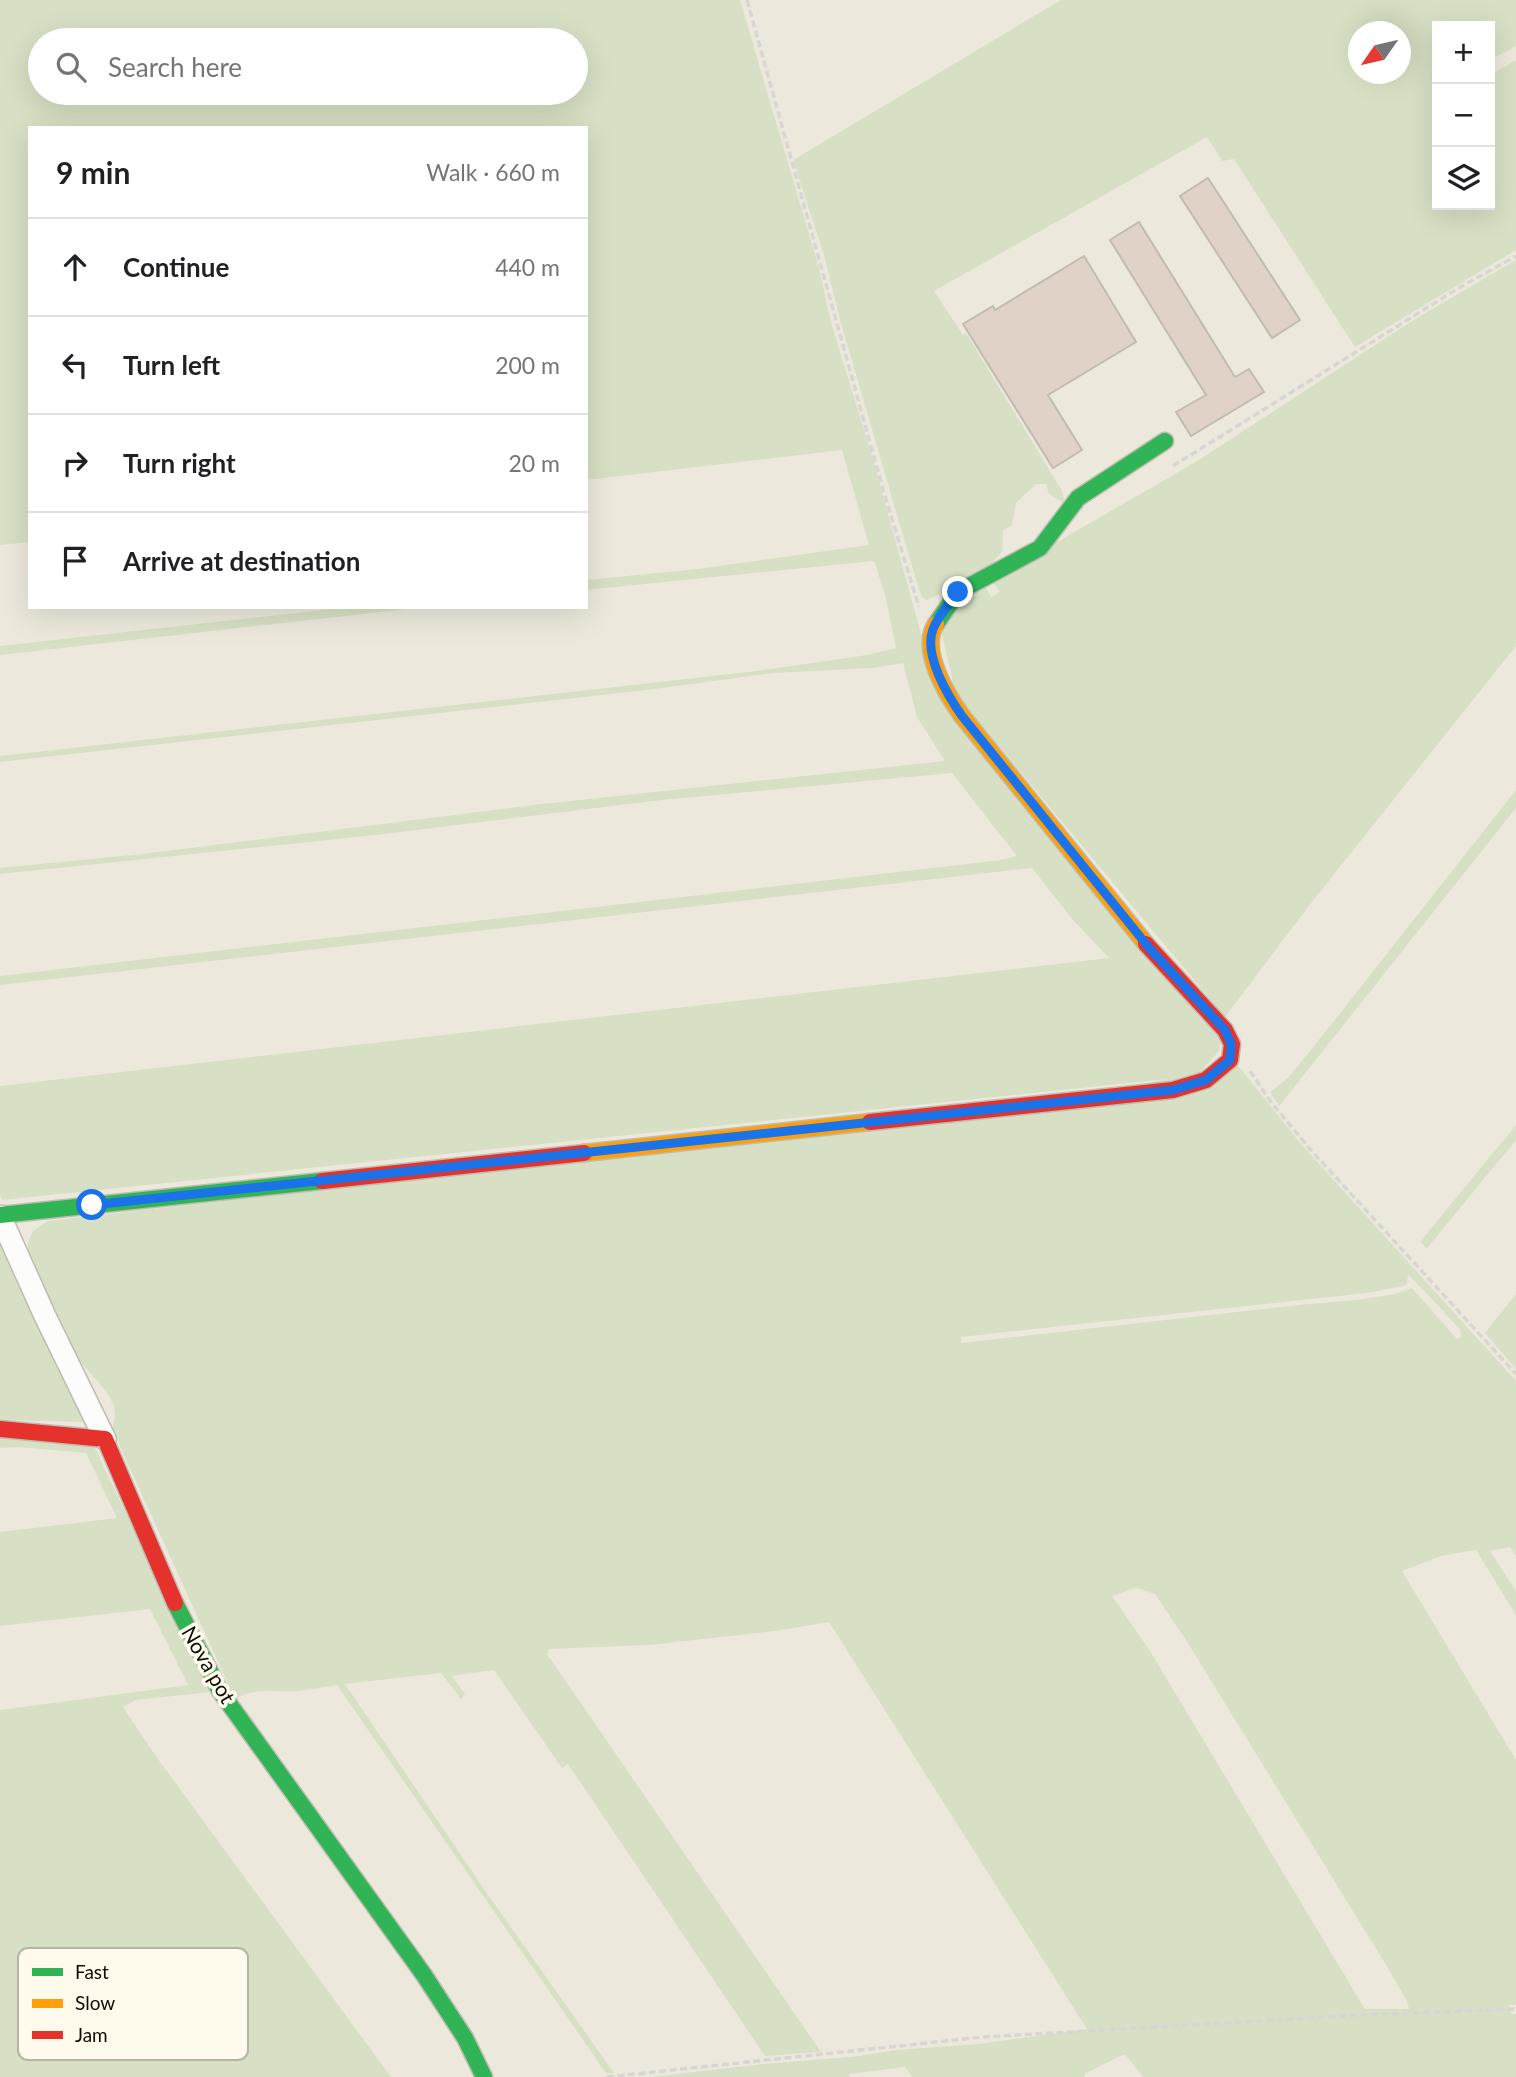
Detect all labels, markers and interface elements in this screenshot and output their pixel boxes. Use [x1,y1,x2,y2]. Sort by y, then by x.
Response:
north arrow [1348,21,1411,84]
map controls [1432,21,1495,210]
button: + [1432,21,1495,84]
search box [28,28,588,105]
icon: search [52,48,90,86]
text: Search here [108,51,242,83]
button: − [1432,84,1495,147]
button: layers [1432,147,1495,210]
text: 9 min [56,154,130,190]
text: Walk · 660 m [426,158,560,186]
icon: ahead [56,248,94,286]
text: Continue [123,251,229,283]
text: 440 m [495,253,560,281]
icon: left [56,346,94,384]
text: Turn left [123,349,220,381]
text: 200 m [495,351,560,379]
icon: right [56,444,94,482]
text: Turn right [123,447,236,479]
text: 20 m [509,449,560,477]
icon: arrive [56,542,94,580]
text: Arrive at destination [123,545,360,577]
route end [942,576,973,607]
route start [76,1189,107,1220]
street label: Nova pot [177,1621,242,1708]
legend [18,1948,248,2060]
text: Fast [75,1960,109,1983]
text: Slow [75,1991,115,2014]
text: Jam [75,2023,108,2046]

